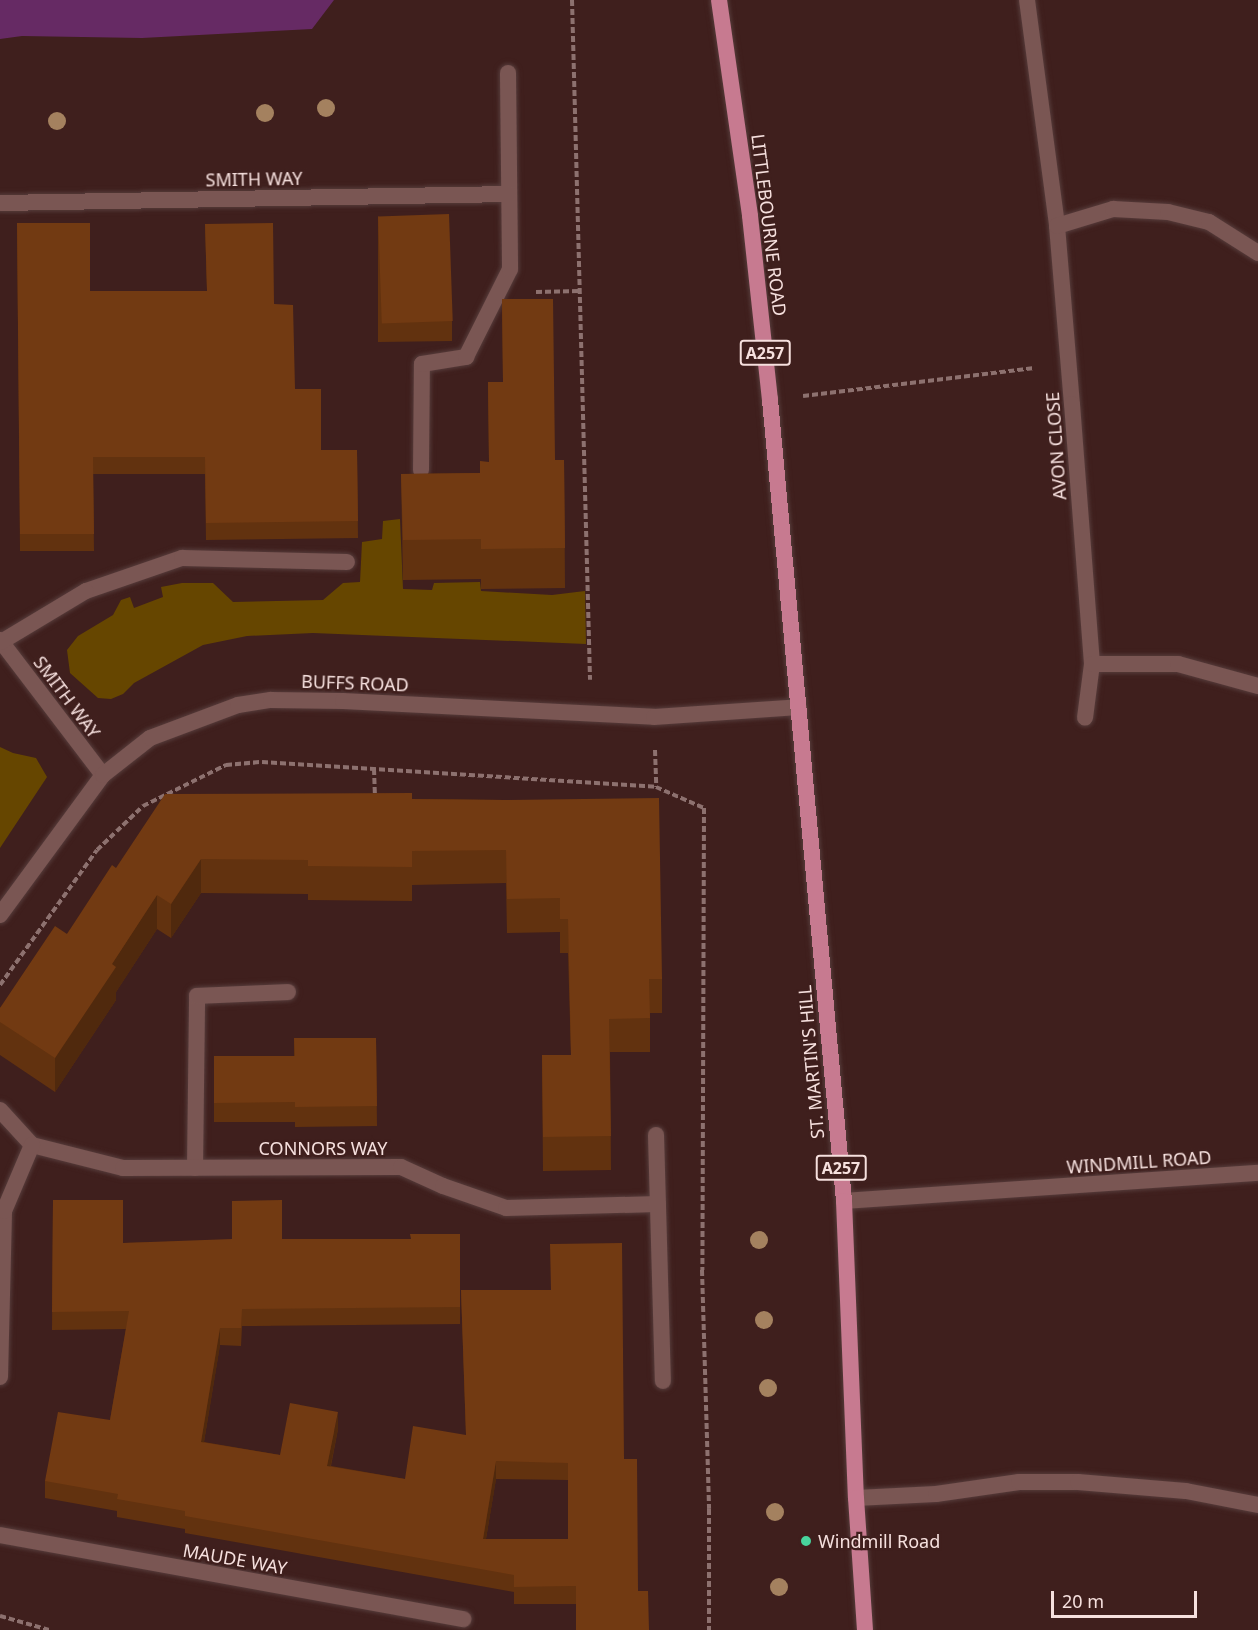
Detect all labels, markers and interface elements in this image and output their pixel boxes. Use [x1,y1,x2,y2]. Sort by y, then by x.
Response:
street label: LITTLEBOURNE ROAD [747,133,791,317]
street label: SMITH WAY [205,167,303,191]
road number: A257 [740,340,790,366]
street label: AVON CLOSE [1041,391,1071,501]
street label: SMITH WAY [29,652,105,742]
street label: BUFFS ROAD [301,670,409,696]
street label: ST. MARTIN'S HILL [794,984,828,1140]
street label: CONNORS WAY [259,1137,387,1159]
street label: WINDMILL ROAD [1066,1146,1212,1178]
road number: A257 [816,1155,866,1181]
place label: Windmill Road [818,1530,940,1552]
marker: Windmill Road [799,1534,813,1548]
street label: MAUDE WAY [181,1539,289,1579]
scale bar [1054,1579,1200,1617]
text: 20 m [1062,1589,1104,1613]

